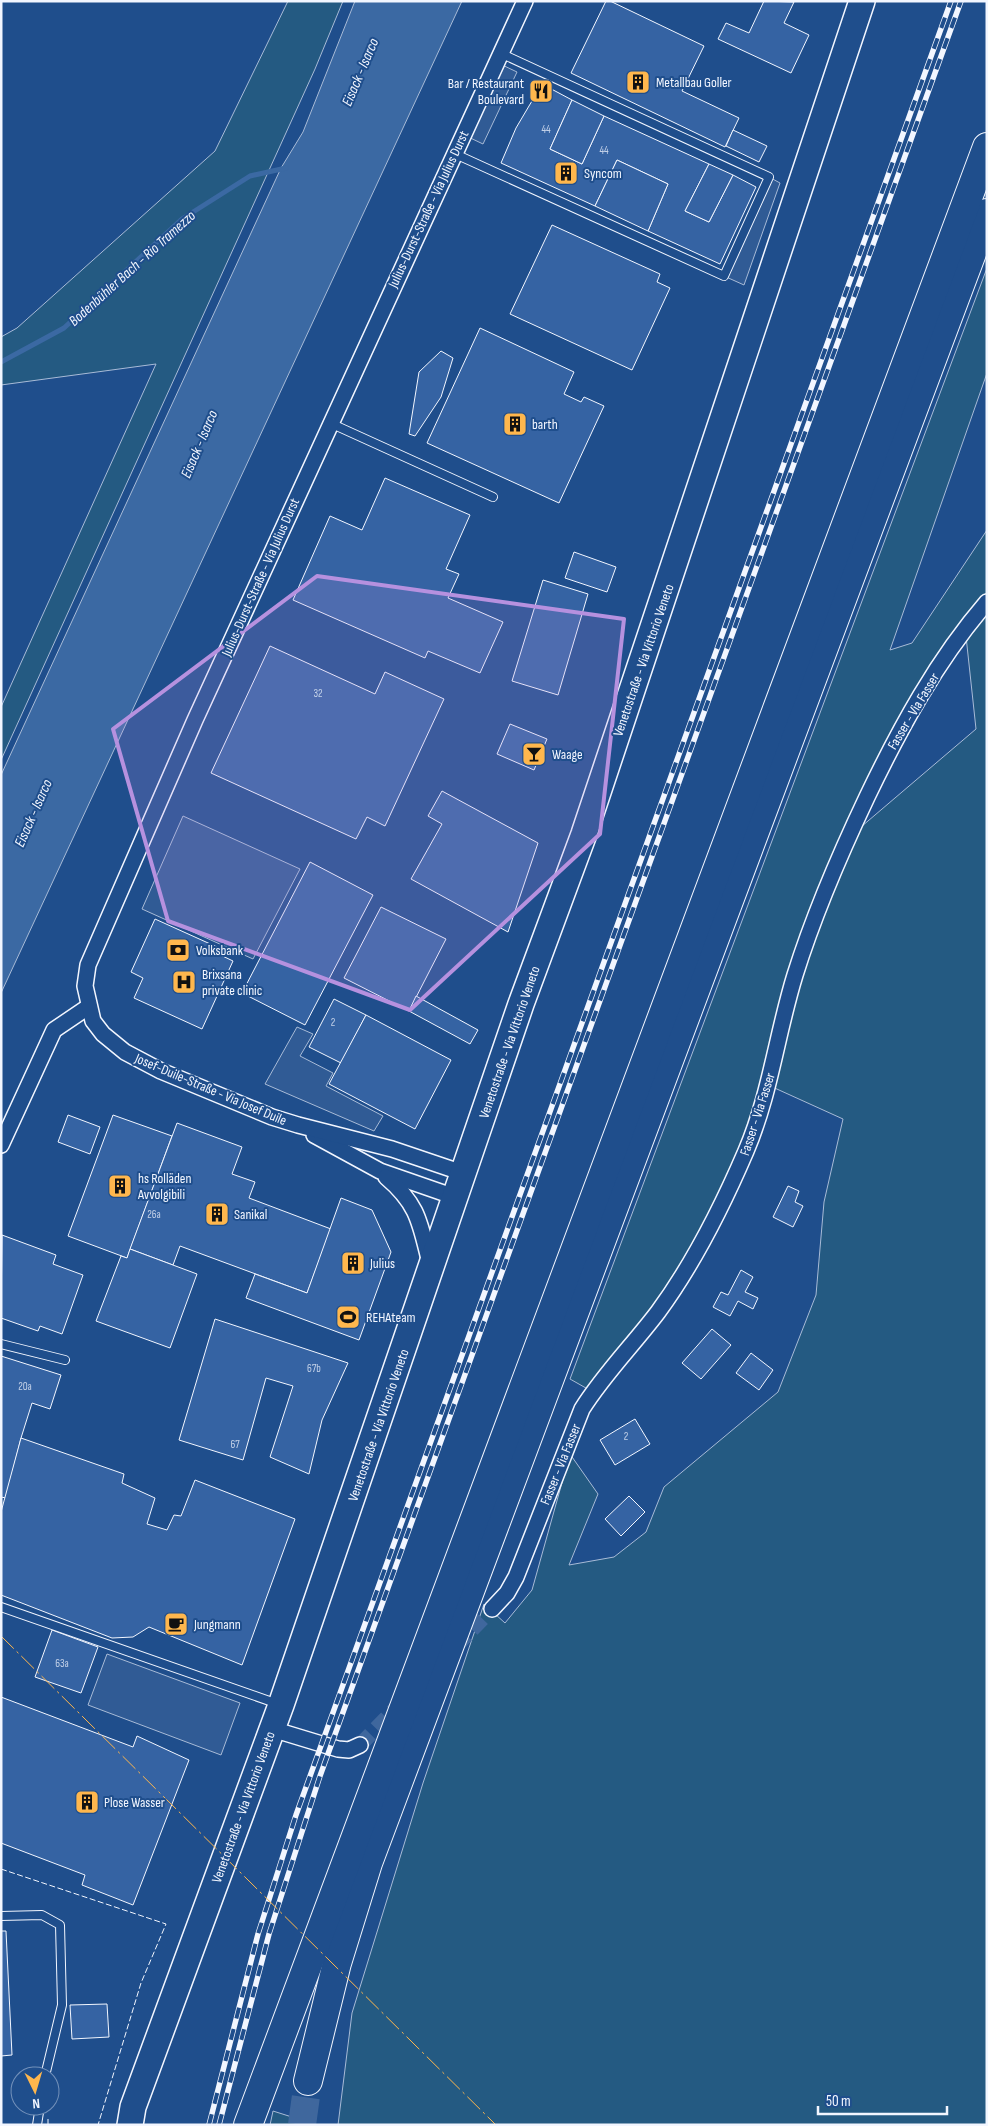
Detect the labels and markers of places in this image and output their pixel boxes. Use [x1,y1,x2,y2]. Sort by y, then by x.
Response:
building icon: Metallbau Goller [625,69,651,95]
place label: Metallbau Goller [656,74,732,91]
place label: Bar / Restaurant Boulevard [448,75,524,108]
restaurant icon: Bar / Restaurant Boulevard [528,78,554,104]
building icon: Syncom [553,160,579,186]
place label: Syncom [584,165,622,182]
building icon: barth [502,411,528,437]
place label: barth [532,416,558,433]
bar icon: Waage [521,741,547,767]
place label: Waage [552,746,583,763]
bank icon: Volksbank [165,937,191,963]
place label: Volksbank [196,942,244,959]
place label: Brixsana private clinic [202,966,262,999]
hospital icon: Brixsana private clinic [171,969,197,995]
place label: hs Rolläden Avvolgibili [137,1170,191,1203]
building icon: hs Rolläden Avvolgibili [107,1173,133,1199]
building icon: Sanikal [204,1201,230,1227]
place label: Sanikal [234,1206,267,1223]
building icon: Julius [340,1250,366,1276]
place label: Julius [369,1255,395,1272]
sports icon: REHAteam [335,1304,361,1330]
place label: REHAteam [366,1309,416,1326]
cafe icon: Jungmann [163,1611,189,1637]
place label: Jungmann [193,1616,241,1633]
building icon: Plose Wasser [74,1789,100,1815]
place label: Plose Wasser [104,1794,165,1811]

